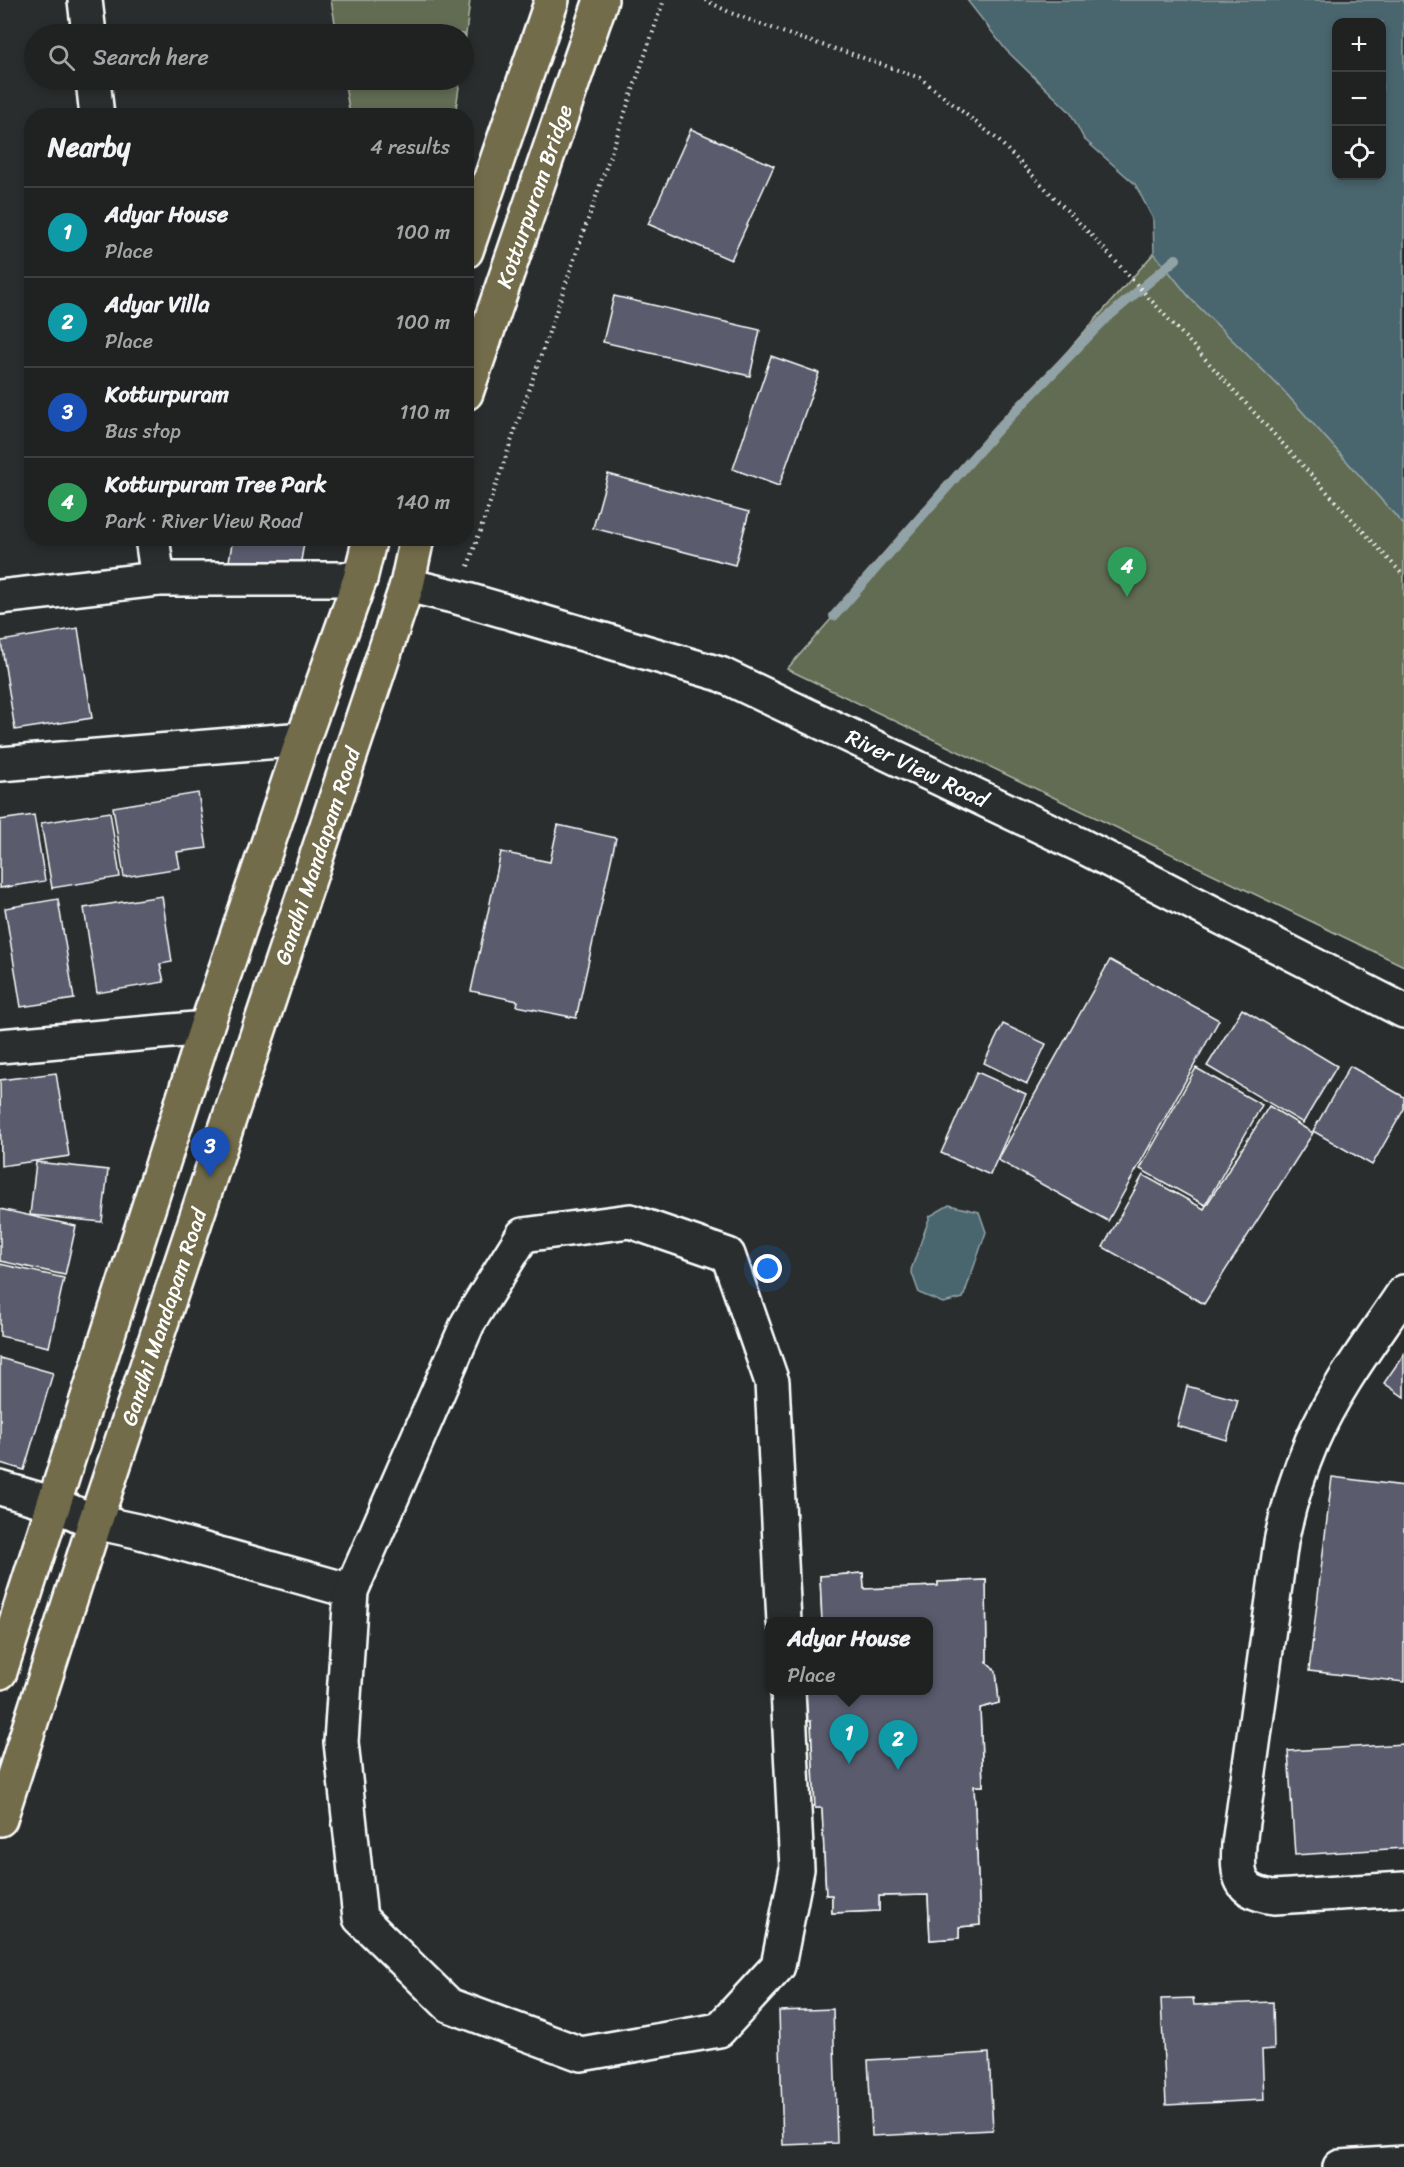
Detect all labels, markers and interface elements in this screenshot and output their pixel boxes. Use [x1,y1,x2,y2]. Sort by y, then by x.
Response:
map controls [1332,18,1386,180]
button: + [1332,18,1386,72]
search box [24,24,474,90]
text: Search here [93,38,209,77]
icon: search [45,41,78,74]
button: − [1332,72,1386,126]
street label: Kotturpuram Bridge [484,99,584,294]
text: Nearby [48,124,130,170]
button: locate [1332,126,1386,180]
text: 4 results [370,130,450,165]
text: Adyar House [105,195,228,234]
text: 1 [63,215,72,250]
text: 100 m [396,215,450,250]
text: Place [105,234,153,269]
text: Adyar Villa [105,285,210,324]
text: 2 [62,305,73,340]
text: 100 m [396,305,450,340]
text: Place [105,324,153,359]
text: Kotturpuram [105,375,229,414]
text: 3 [62,395,73,430]
text: 110 m [400,395,450,430]
text: Bus stop [105,414,181,449]
text: Kotturpuram Tree Park [105,465,326,504]
text: 4 [61,485,74,520]
text: 140 m [396,485,450,520]
text: Park · River View Road [105,504,302,539]
pin: 4 [1108,548,1146,597]
street label: River View Road [839,718,996,819]
street label: Gandhi Mandapam Road [263,741,372,970]
pin: 3 [190,1128,230,1177]
street label: Gandhi Mandapam Road [109,1202,219,1431]
your location [753,1254,782,1283]
popup [765,1617,933,1695]
text: Adyar House [787,1619,911,1658]
text: Place [787,1658,836,1693]
pin: 1 [830,1714,868,1764]
pin: 2 [878,1720,918,1770]

